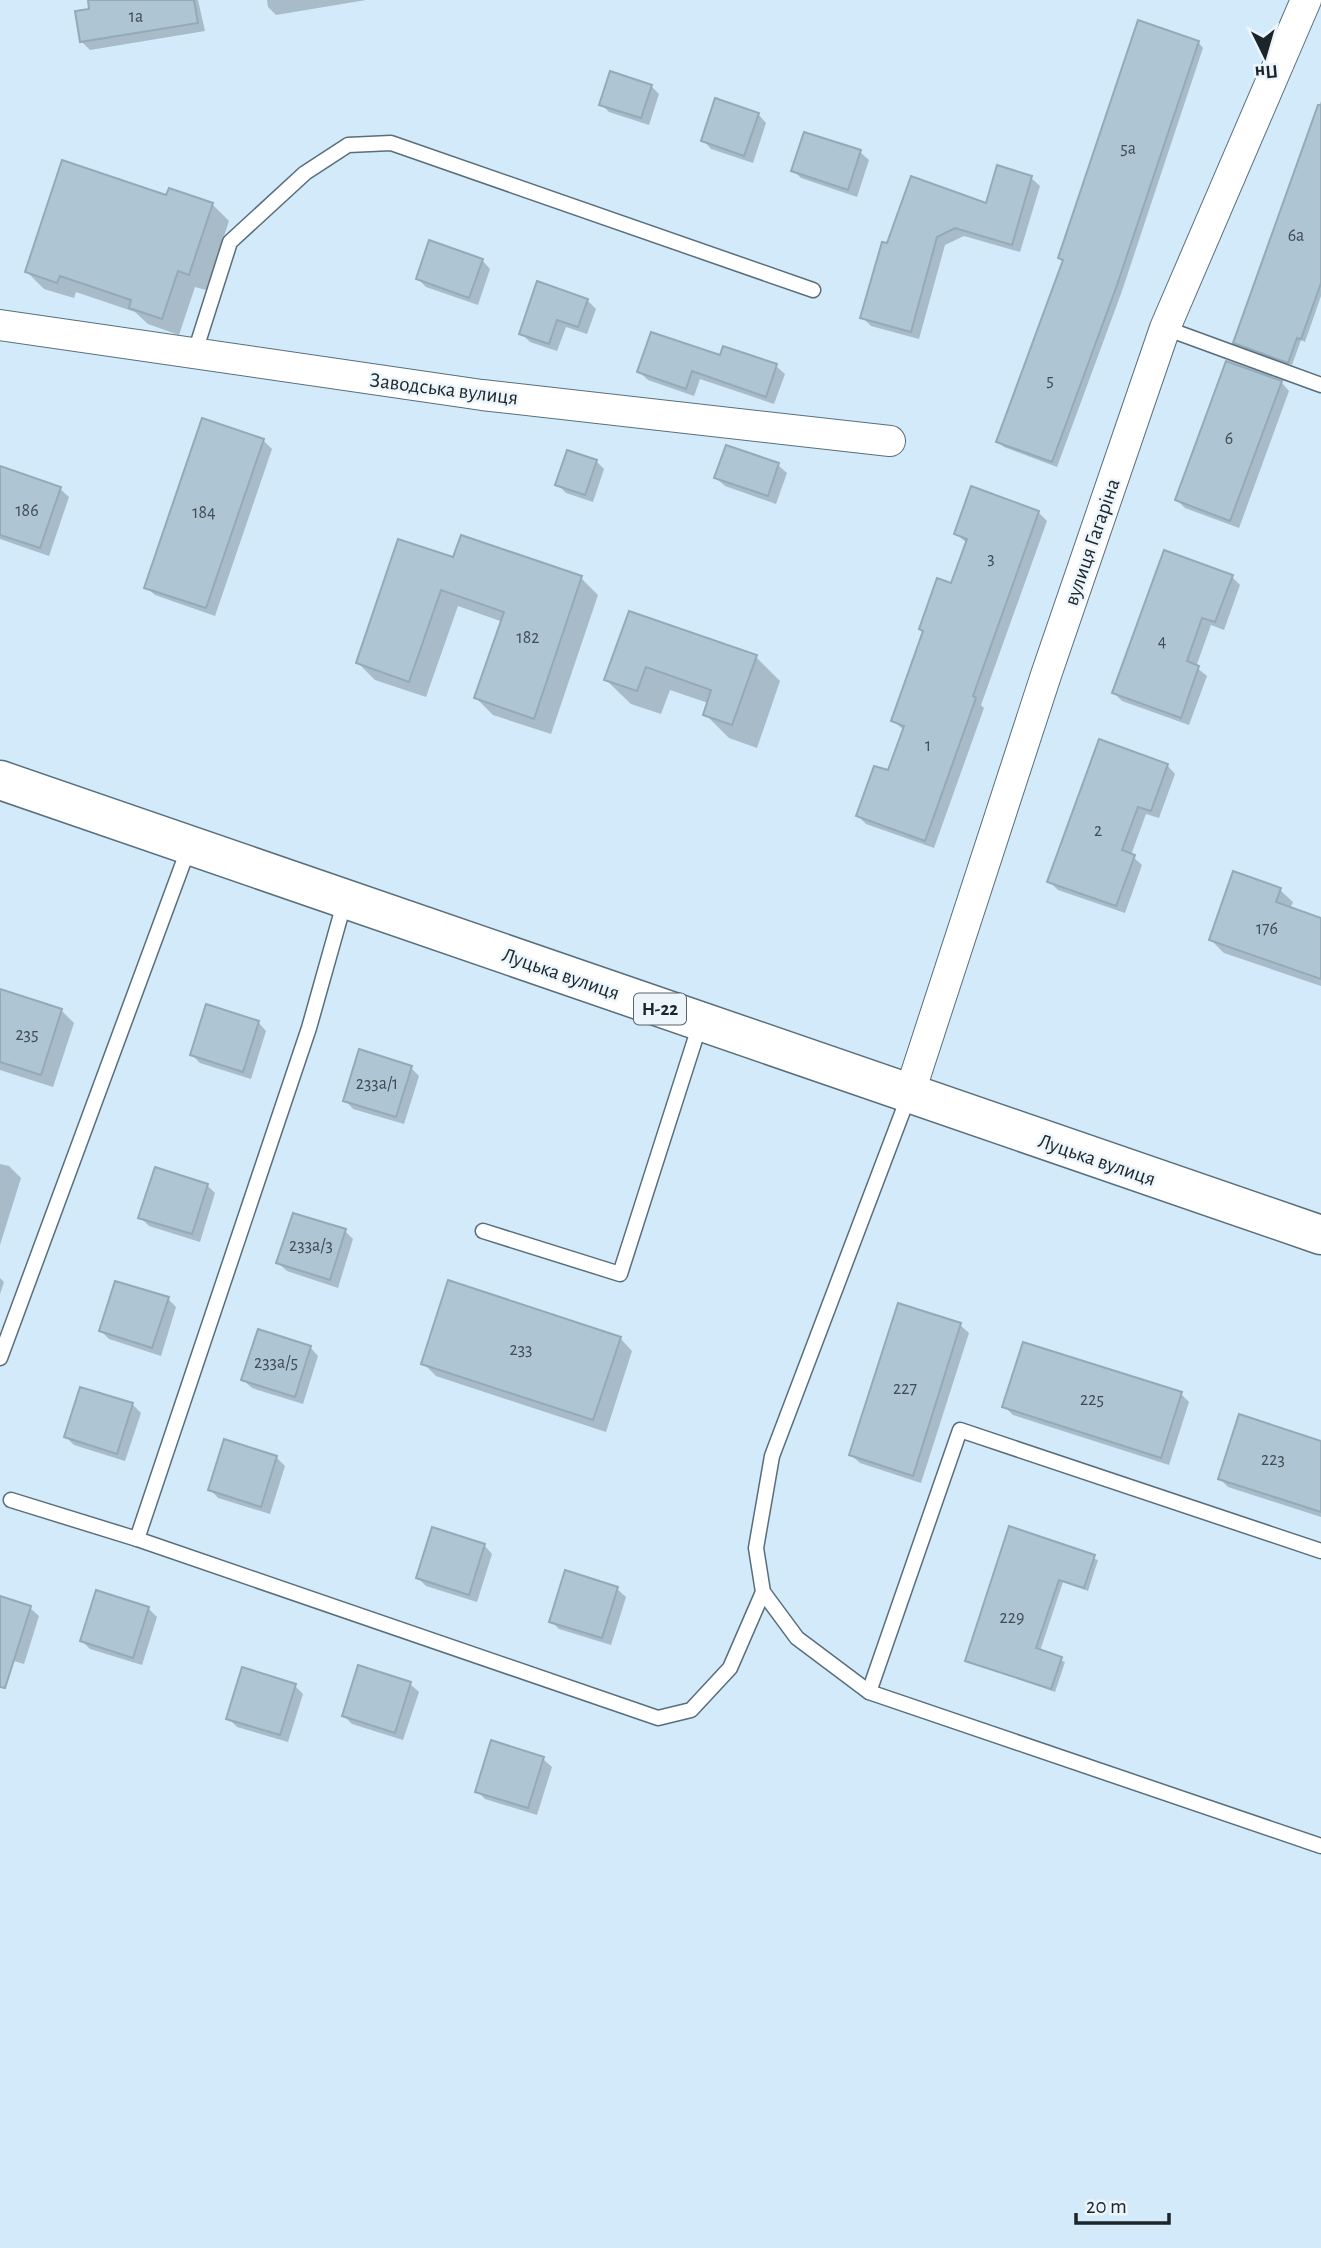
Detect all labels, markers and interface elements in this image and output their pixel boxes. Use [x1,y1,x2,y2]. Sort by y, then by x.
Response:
house number: 1а [129,8,143,26]
north arrow [1230,21,1300,91]
text: Пн [1254,61,1279,82]
house number: 5а [1120,140,1136,158]
house number: 6а [1288,227,1304,245]
street label: Заводська вулиця [369,369,519,409]
house number: 5 [1046,372,1054,390]
house number: 6 [1225,430,1233,448]
street label: вулиця Гагаріна [1060,475,1124,608]
house number: 186 [15,502,39,520]
house number: 184 [192,504,216,522]
house number: 3 [987,550,995,568]
house number: 182 [517,629,539,647]
house number: 4 [1158,633,1167,651]
house number: 1 [925,737,931,755]
house number: 2 [1094,822,1102,840]
house number: 176 [1256,920,1278,938]
street label: Луцька вулиця [500,944,622,1004]
road number: Н-22 [634,993,686,1024]
house number: 235 [15,1026,39,1044]
house number: 233а/1 [356,1075,398,1093]
street label: Луцька вулиця [1036,1130,1158,1190]
house number: 233а/3 [289,1237,333,1255]
house number: 233 [509,1341,533,1359]
house number: 233а/5 [254,1354,298,1372]
house number: 227 [893,1380,917,1398]
house number: 225 [1080,1391,1104,1409]
house number: 223 [1261,1451,1285,1469]
house number: 229 [1000,1609,1024,1627]
scale bar [1076,2182,1169,2226]
text: 20 m [1086,2196,1127,2217]

